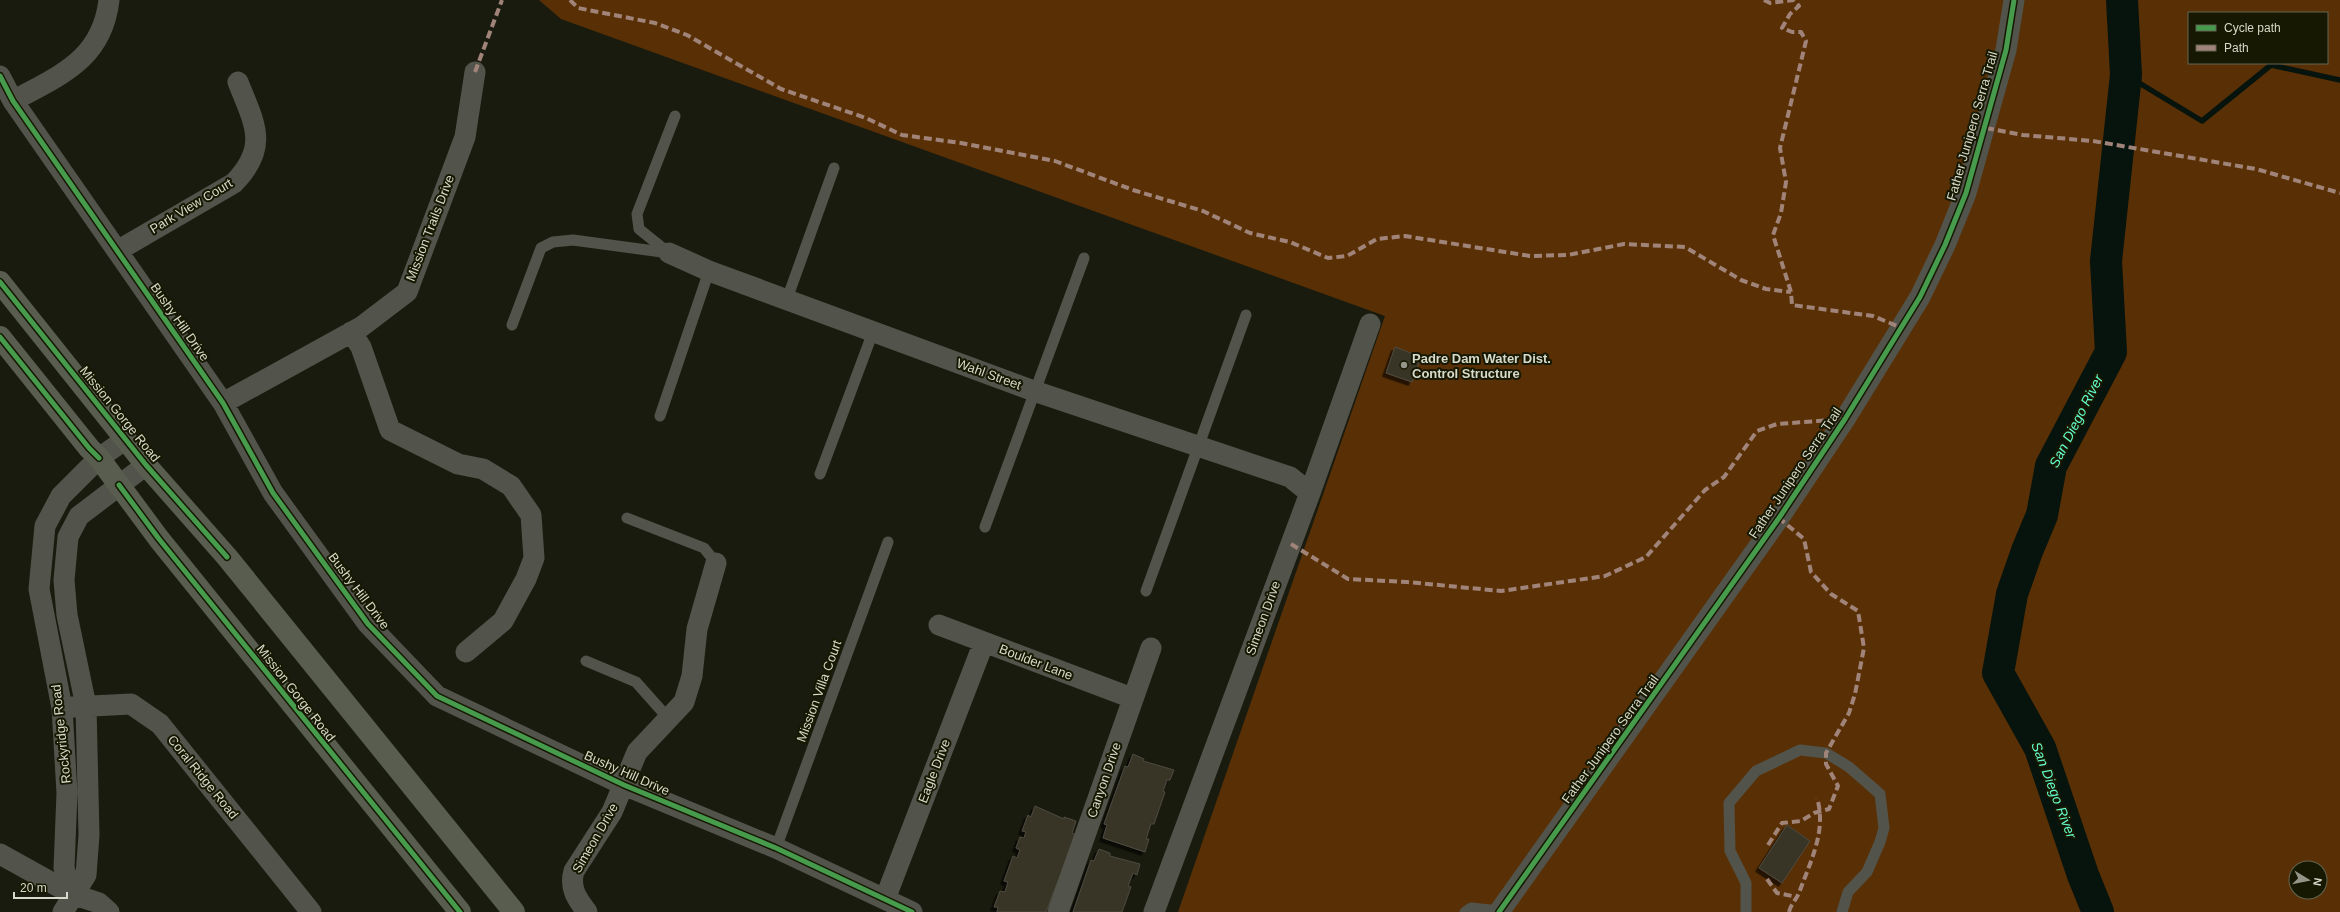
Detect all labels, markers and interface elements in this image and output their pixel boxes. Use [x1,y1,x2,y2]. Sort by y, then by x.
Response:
legend [2188,12,2328,64]
text: Cycle path [2224,21,2281,35]
text: Path [2224,41,2249,55]
street label: Father Junipero Serra Trail [1943,50,2001,202]
street label: Mission Trails Drive [403,173,457,283]
street label: Park View Court [147,175,235,237]
street label: Bushy Hill Drive [148,280,212,364]
place label: Padre Dam Water Dist. Control Structure [1412,351,1551,381]
street label: Wahl Street [955,355,1024,393]
marker: Padre Dam Water Dist. Control Structure [1399,360,1409,370]
street label: Mission Gorge Road [77,363,163,465]
water label: San Diego River [2046,371,2107,470]
street label: Father Junipero Serra Trail [1746,405,1845,541]
street label: Bushy Hill Drive [325,550,393,632]
street label: Simeon Drive [1243,579,1283,657]
street label: Mission Villa Court [794,638,845,744]
street label: Boulder Lane [997,641,1075,683]
street label: Mission Gorge Road [254,642,338,744]
street label: Father Junipero Serra Trail [1558,672,1662,806]
street label: Rockyridge Road [48,684,74,784]
street label: Coral Ridge Road [165,732,241,822]
street label: Eagle Drive [915,737,953,805]
street label: Canyon Drive [1084,740,1124,820]
water label: San Diego River [2028,740,2080,842]
street label: Bushy Hill Drive [582,747,672,799]
street label: Simeon Drive [569,800,621,876]
north arrow [2288,860,2328,900]
scale bar [14,874,67,900]
text: N [2311,877,2324,887]
text: 20 m [20,881,47,895]

